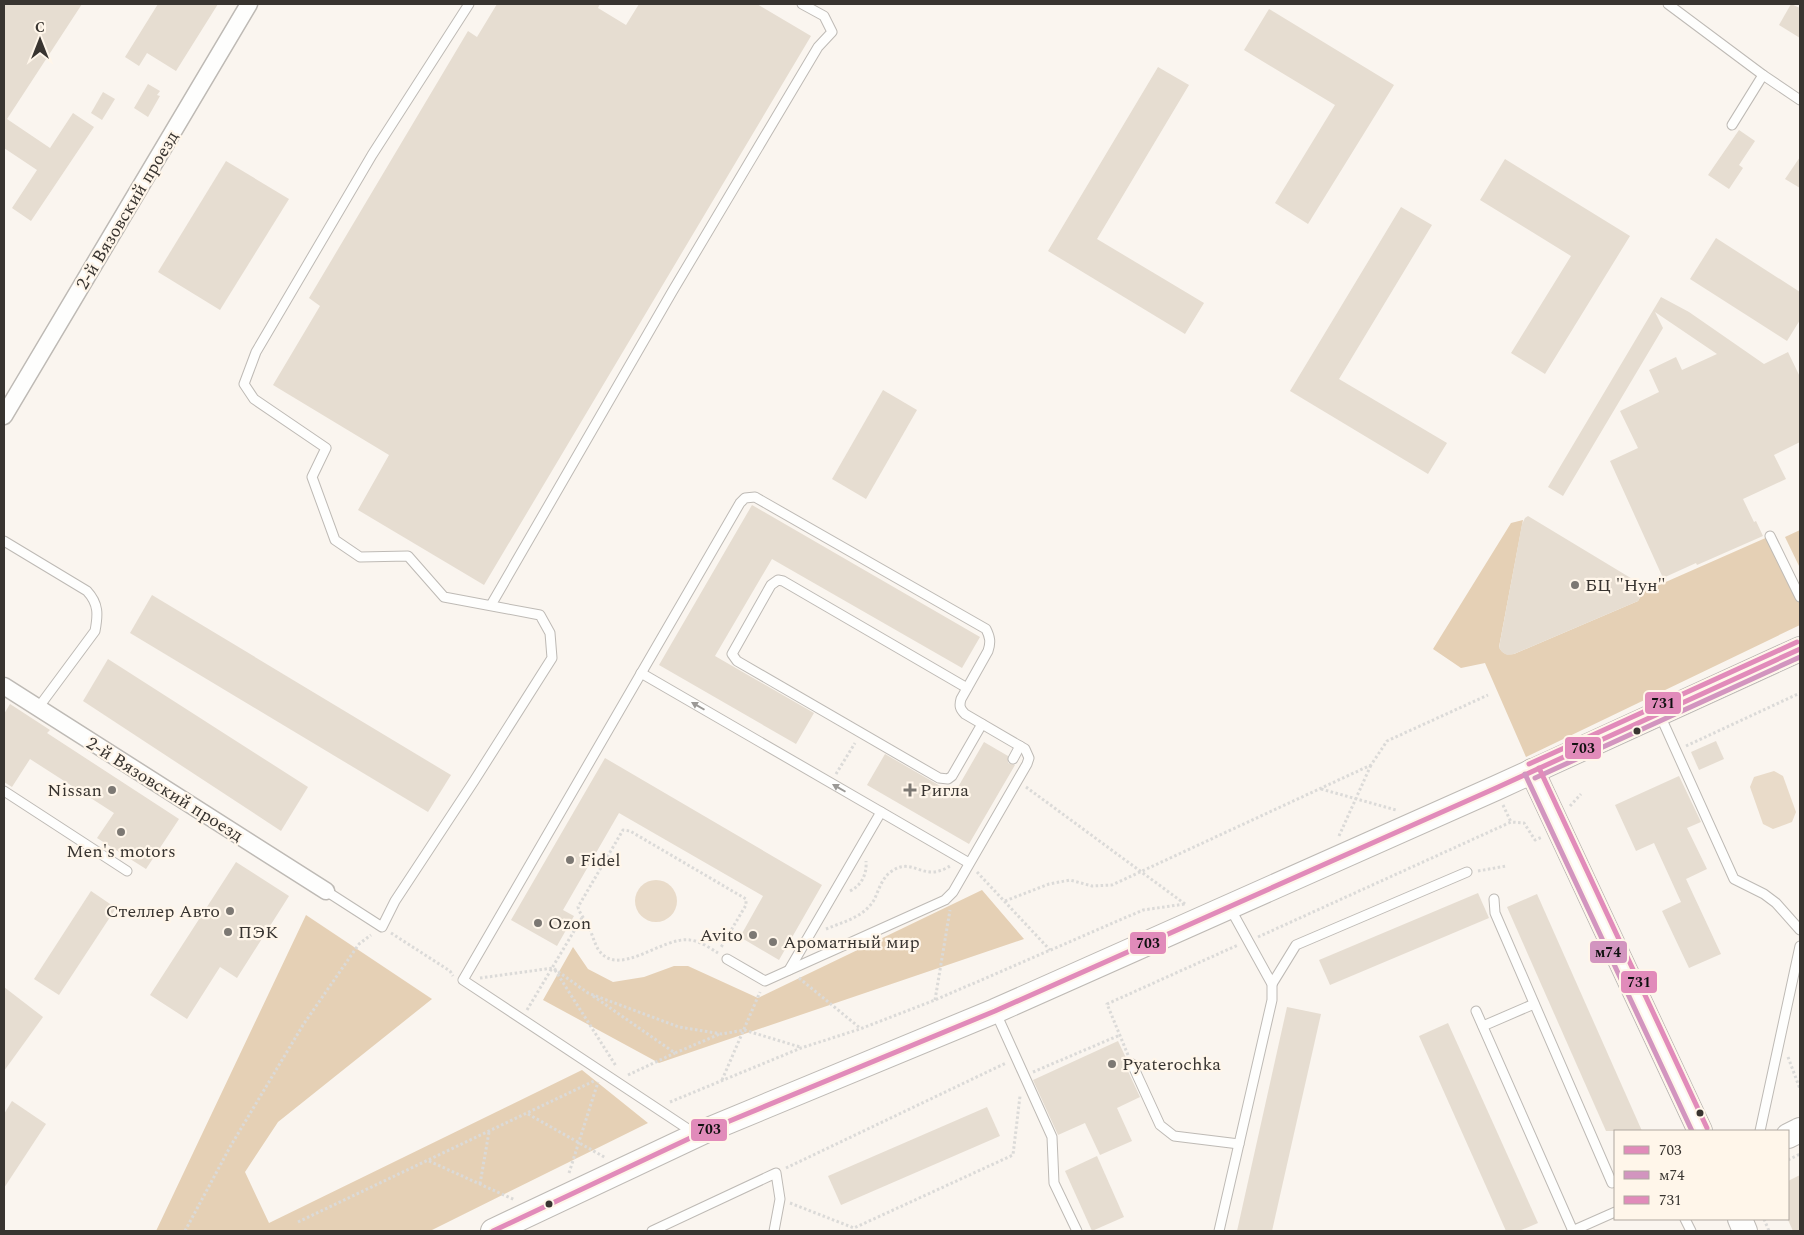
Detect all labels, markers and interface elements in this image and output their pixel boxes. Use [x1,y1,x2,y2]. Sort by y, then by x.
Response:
north arrow [15,15,65,65]
text: С [35,17,45,38]
street label: 2-й Вязовский проезд [69,126,186,295]
place label: БЦ "Нун" [1585,572,1666,599]
marker: БЦ "Нун" [1569,579,1581,591]
line badge: 731 [1644,691,1682,715]
text: 731 [1651,693,1675,714]
one-way arrow [691,702,705,711]
unlabelled marker [1632,726,1642,736]
street label: 2-й Вязовский проезд [81,730,249,849]
line badge: 703 [1564,736,1602,760]
text: 703 [1571,738,1595,759]
place label: Nissan [47,777,102,804]
place label: Ригла [920,777,969,804]
one-way arrow [832,783,845,792]
marker: Nissan [106,784,118,796]
marker: Ригла [904,784,916,796]
marker: Men's motors [115,826,127,838]
place label: Men's motors [66,838,176,865]
place label: Fidel [580,847,621,874]
marker: Fidel [564,854,576,866]
place label: Стеллер Авто [106,898,220,925]
marker: Стеллер Авто [224,905,236,917]
place label: Ozon [548,910,591,937]
marker: Ozon [532,917,544,929]
place label: ПЭК [238,919,278,946]
place label: Avito [700,922,743,949]
marker: ПЭК [222,926,234,938]
marker: Avito [747,929,759,941]
place label: Ароматный мир [783,929,920,956]
line badge: 703 [1129,931,1167,955]
text: 703 [1136,933,1160,954]
marker: Ароматный мир [767,936,779,948]
line badge: м74 [1589,940,1628,964]
text: м74 [1595,942,1621,963]
line badge: 731 [1620,970,1658,994]
text: 731 [1627,972,1651,993]
place label: Pyaterochka [1122,1051,1221,1078]
marker: Pyaterochka [1106,1058,1118,1070]
unlabelled marker [1695,1108,1705,1118]
line badge: 703 [690,1118,728,1142]
text: 703 [697,1119,721,1140]
legend [1614,1130,1789,1220]
text: 703 [1659,1139,1682,1162]
text: м74 [1659,1164,1685,1187]
text: 731 [1659,1189,1682,1212]
unlabelled marker [544,1199,554,1209]

